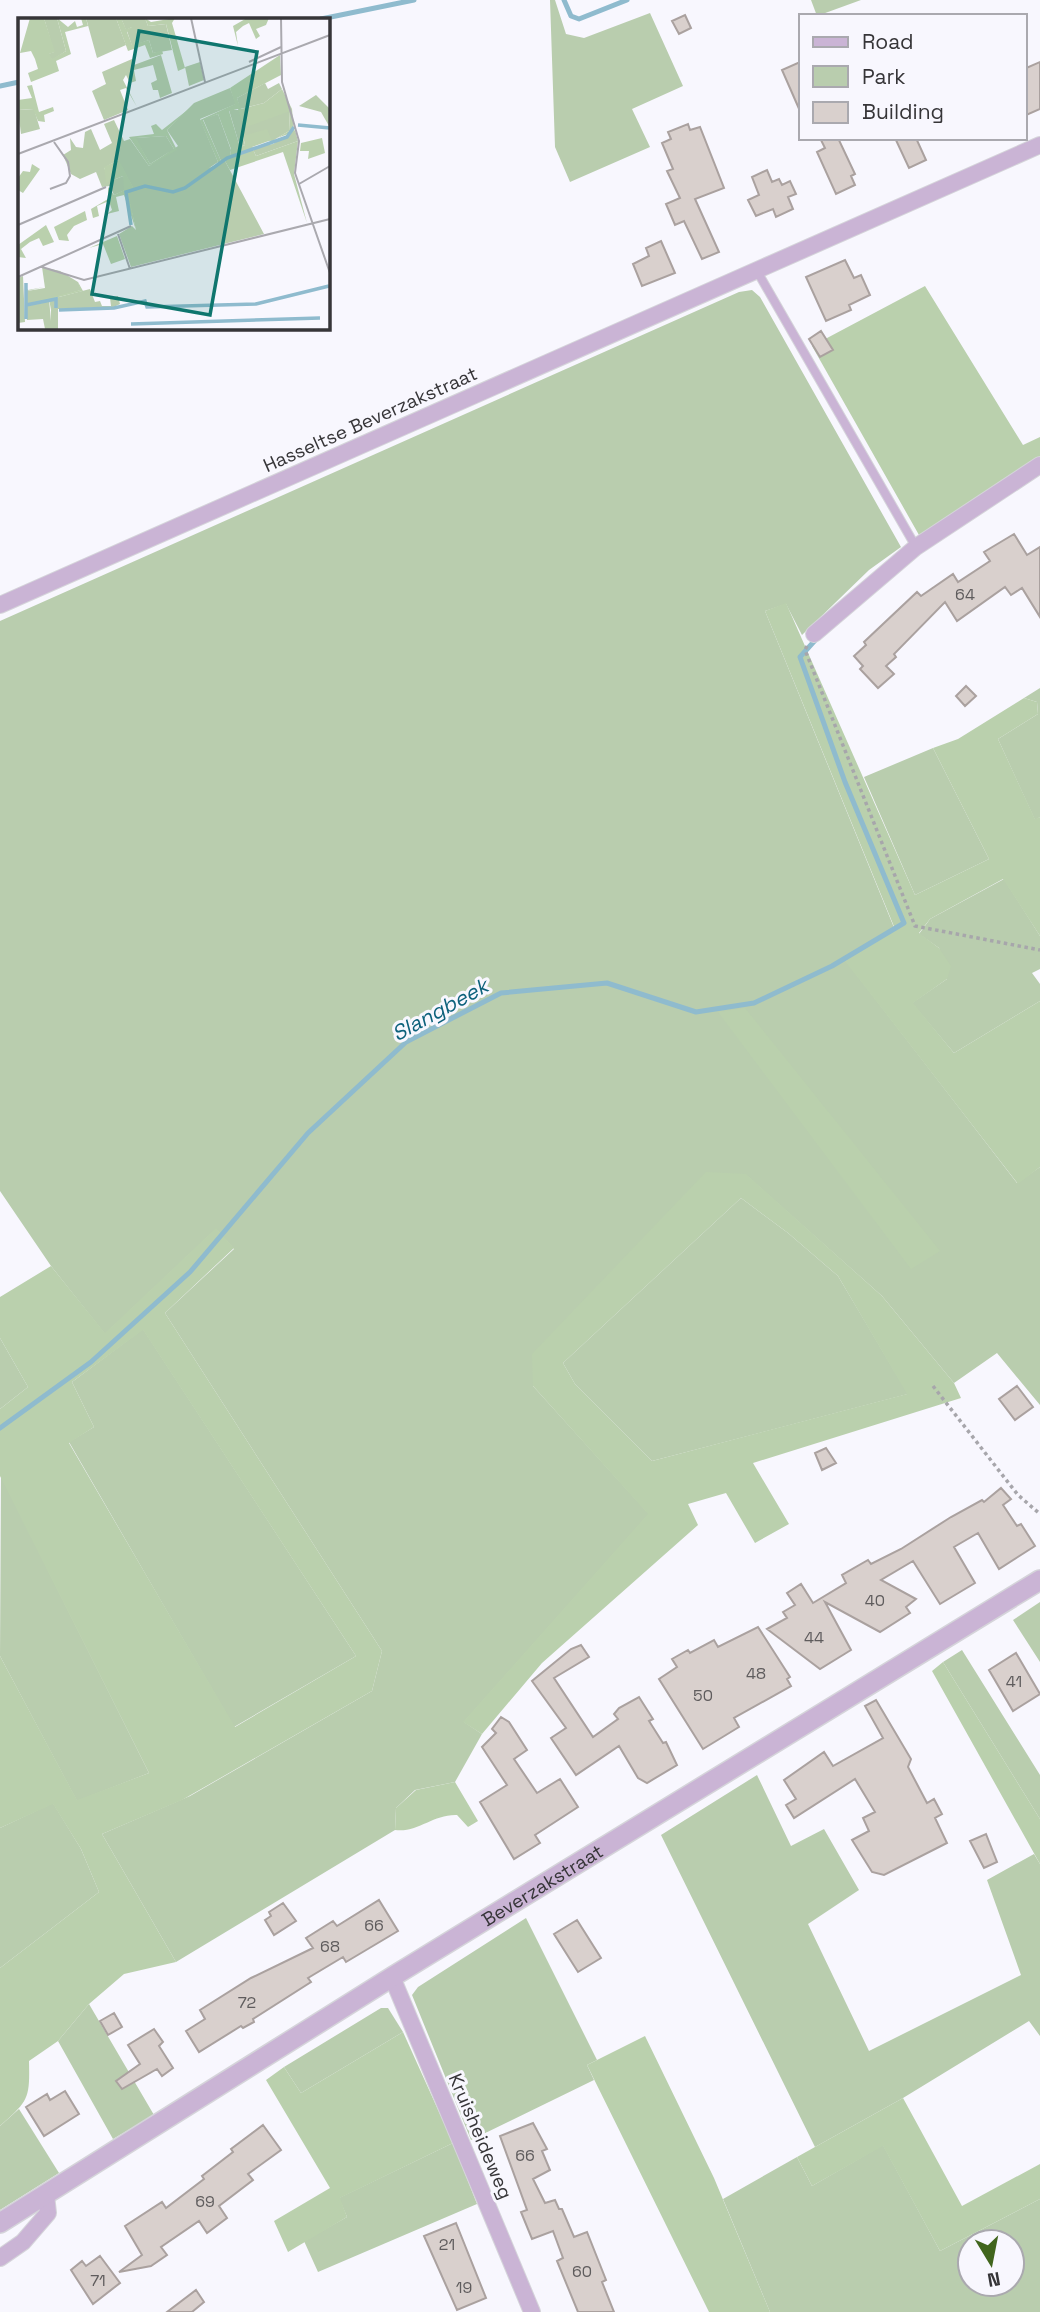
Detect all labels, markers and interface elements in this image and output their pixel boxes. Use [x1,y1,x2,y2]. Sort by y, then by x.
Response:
legend [799,14,1026,140]
inset map [18,18,329,329]
text: Road [862,28,914,55]
text: Park [862,63,906,90]
text: Building [862,98,944,125]
street label: Hasseltse Beverzakstraat [259,361,481,478]
house number: 64 [955,584,975,605]
water label: Slangbeek [387,971,495,1047]
house number: 40 [865,1590,885,1611]
house number: 44 [804,1627,824,1648]
house number: 48 [746,1663,766,1684]
house number: 41 [1006,1671,1022,1692]
house number: 50 [693,1685,713,1706]
street label: Beverzakstraat [477,1839,608,1932]
house number: 66 [364,1915,384,1936]
house number: 68 [320,1936,340,1957]
house number: 72 [238,1992,256,2013]
street label: Kruisheideweg [443,2069,518,2203]
house number: 66 [515,2145,535,2166]
house number: 69 [195,2191,215,2212]
north arrow [956,2228,1026,2298]
house number: 21 [439,2234,455,2255]
house number: 60 [572,2261,592,2282]
text: N [985,2266,1002,2293]
house number: 71 [90,2270,106,2291]
house number: 19 [456,2277,472,2298]

